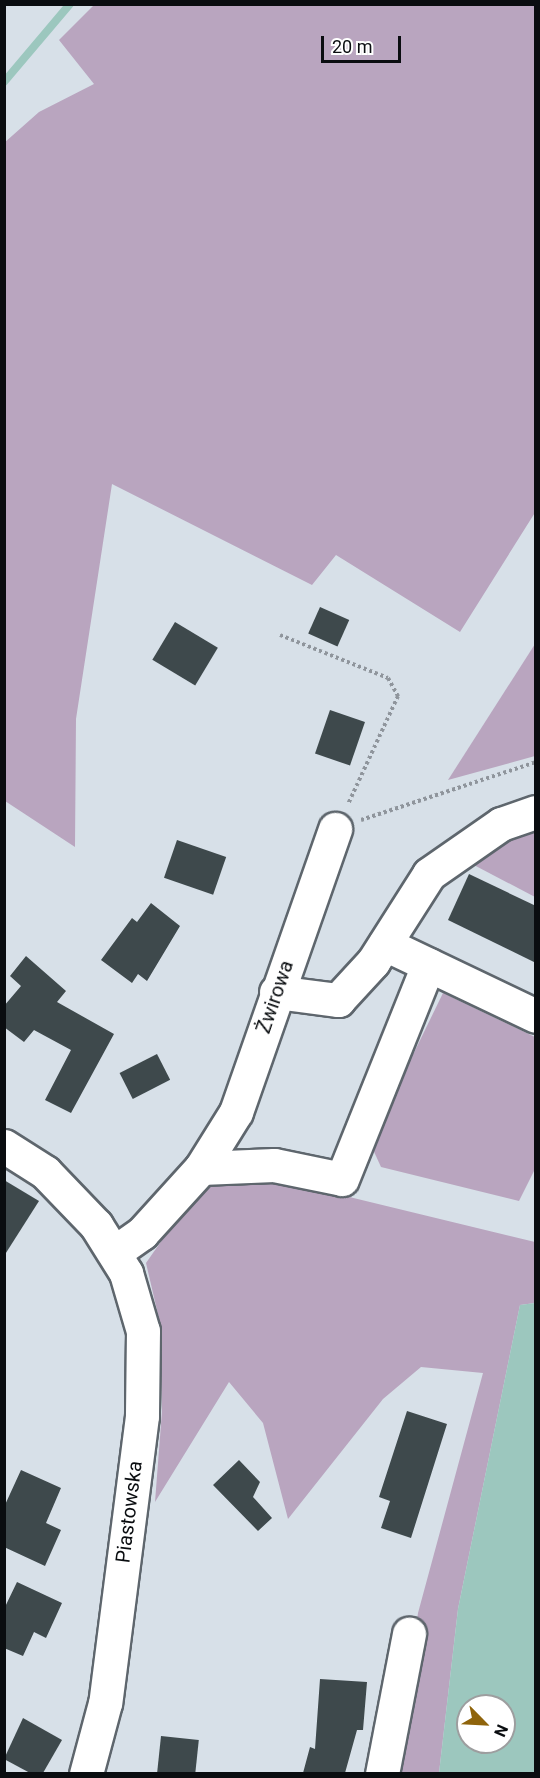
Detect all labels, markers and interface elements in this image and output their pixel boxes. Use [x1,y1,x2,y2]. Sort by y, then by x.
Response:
scale bar [324,24,404,62]
text: 20 m [332,36,372,57]
street label: Żwirowa [251,957,299,1037]
street label: Piastowska [111,1460,147,1564]
north arrow [456,1694,516,1754]
text: N [490,1722,512,1740]

